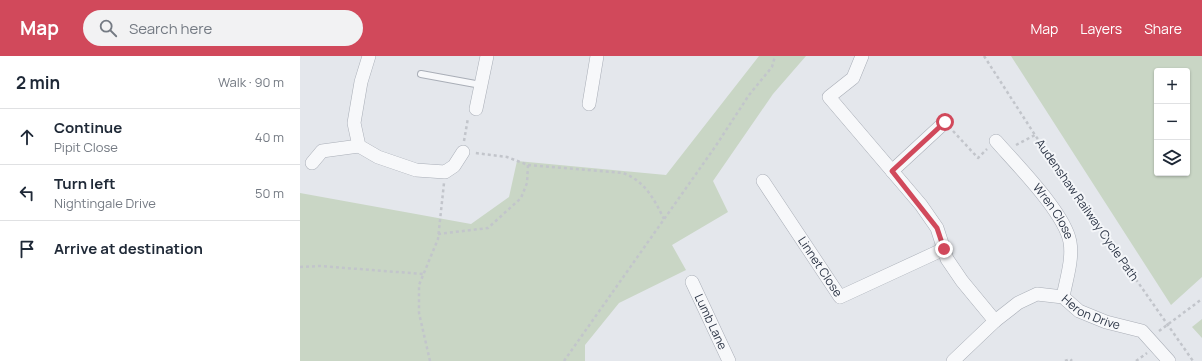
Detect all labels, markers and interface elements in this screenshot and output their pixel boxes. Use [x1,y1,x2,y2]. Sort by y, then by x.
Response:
search box [83,10,363,46]
text: Map [20,15,59,41]
icon: search [97,17,119,39]
text: Search here [129,18,212,39]
text: Map [1030,19,1058,38]
text: Layers [1080,19,1122,38]
text: Share [1144,19,1182,38]
map controls [1154,68,1190,176]
button: + [1154,68,1190,104]
text: 2 min [16,71,60,94]
text: Walk · 90 m [218,73,284,91]
button: − [1154,104,1190,140]
route start [936,113,954,131]
text: Continue [54,117,122,138]
icon: ahead [16,126,38,148]
text: 40 m [255,128,284,146]
street label: Audenshaw Railway Cycle Path [1032,135,1143,284]
text: Pipit Close [54,138,118,156]
button: layers [1154,140,1190,176]
text: Turn left [54,173,116,194]
street label: Wren Close [1029,180,1078,241]
icon: left [16,182,38,204]
text: 50 m [255,184,284,202]
text: Nightingale Drive [54,194,156,212]
street label: Linnet Close [794,233,847,300]
icon: arrive [16,238,38,260]
text: Arrive at destination [54,238,203,259]
route end [935,240,953,258]
street label: Lumb Lane [691,291,732,352]
street label: Heron Drive [1058,291,1122,333]

